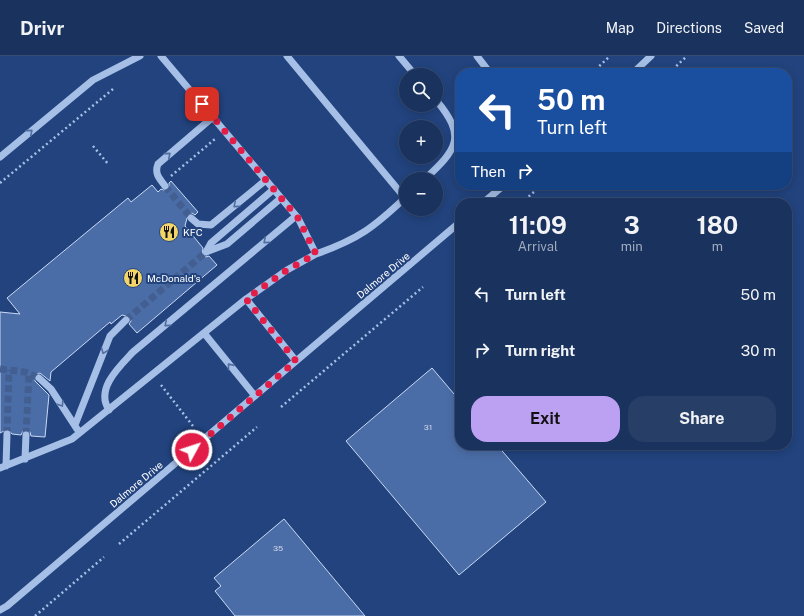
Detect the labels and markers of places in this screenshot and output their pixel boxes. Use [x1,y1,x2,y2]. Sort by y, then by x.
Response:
pin [185,87,219,121]
restaurant icon: KFC [158,221,180,243]
place label: KFC [183,226,203,238]
restaurant icon: McDonald's [122,267,144,289]
place label: McDonald's [147,272,200,284]

